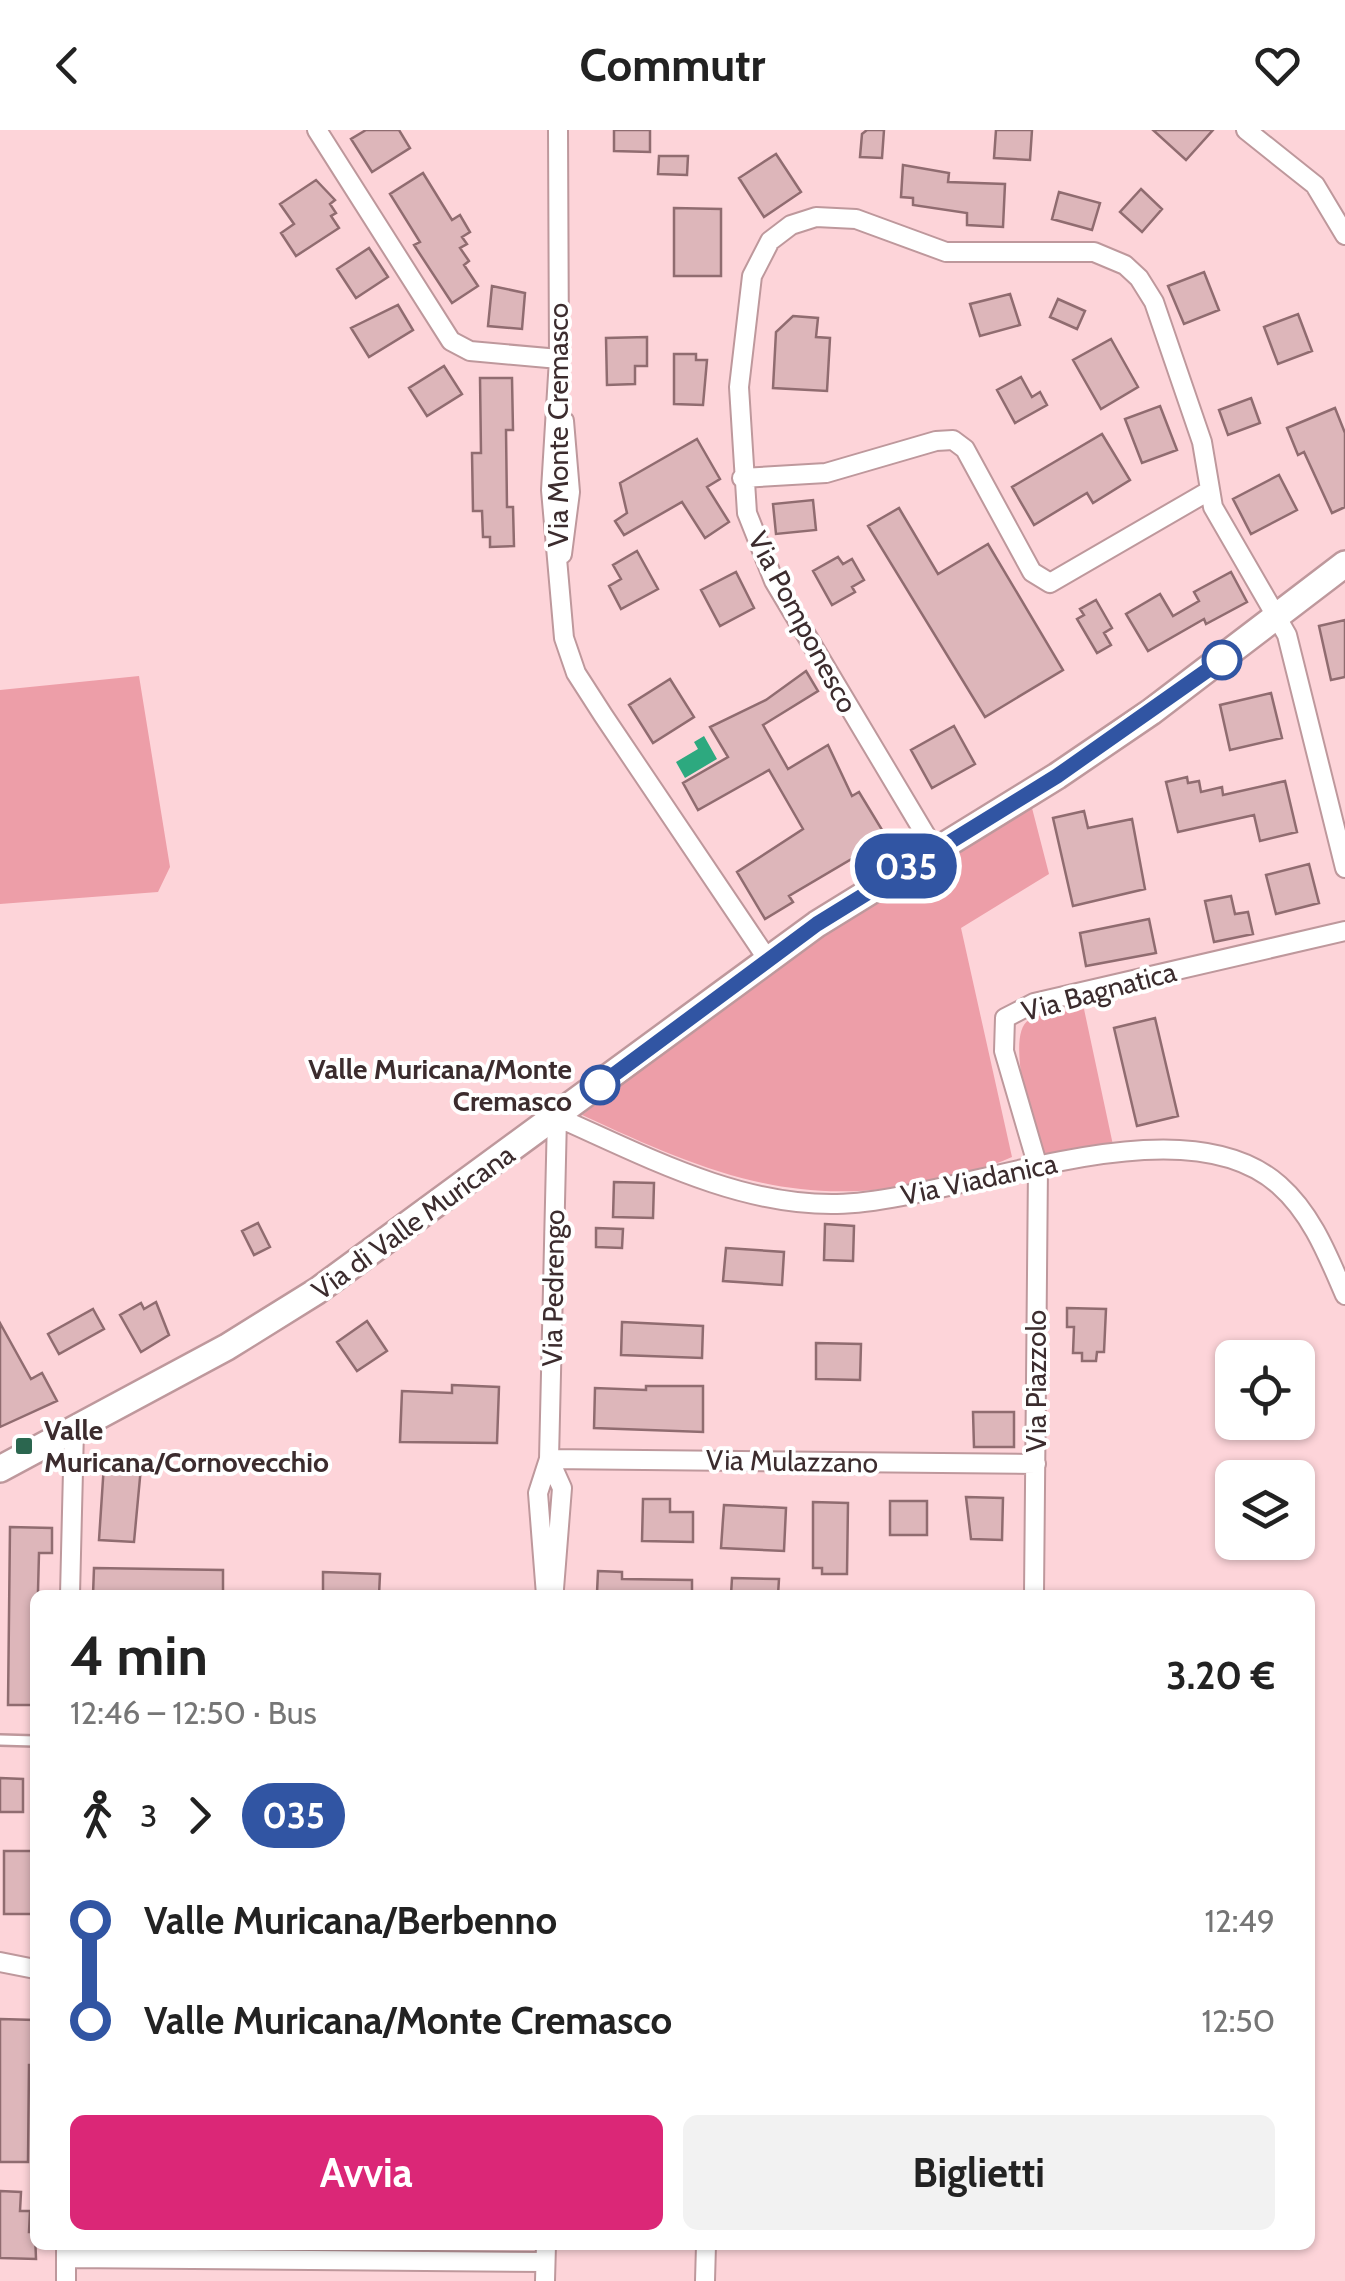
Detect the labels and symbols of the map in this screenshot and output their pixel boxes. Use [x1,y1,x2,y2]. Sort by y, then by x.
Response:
street label: Via Monte Cremasco [541,303,575,547]
street label: Via Pomponesco [741,526,865,718]
unlabelled marker [1203,641,1241,679]
line badge: 035 [848,834,964,898]
street label: Via Bagnatica [1018,954,1180,1028]
place label: Valle Muricana/Monte Cremasco [308,1052,572,1118]
marker: Valle Muricana/Monte Cremasco [581,1066,619,1104]
street label: Via di Valle Muricana [305,1137,521,1307]
street label: Via Viadanica [898,1146,1061,1212]
street label: Via Pedrengo [535,1209,571,1367]
street label: Via Piazzolo [1019,1310,1053,1452]
place label: Valle Muricana/Cornovecchio [44,1413,329,1479]
marker: Valle Muricana/Cornovecchio [13,1435,35,1457]
street label: Via Mulazzano [706,1443,878,1479]

